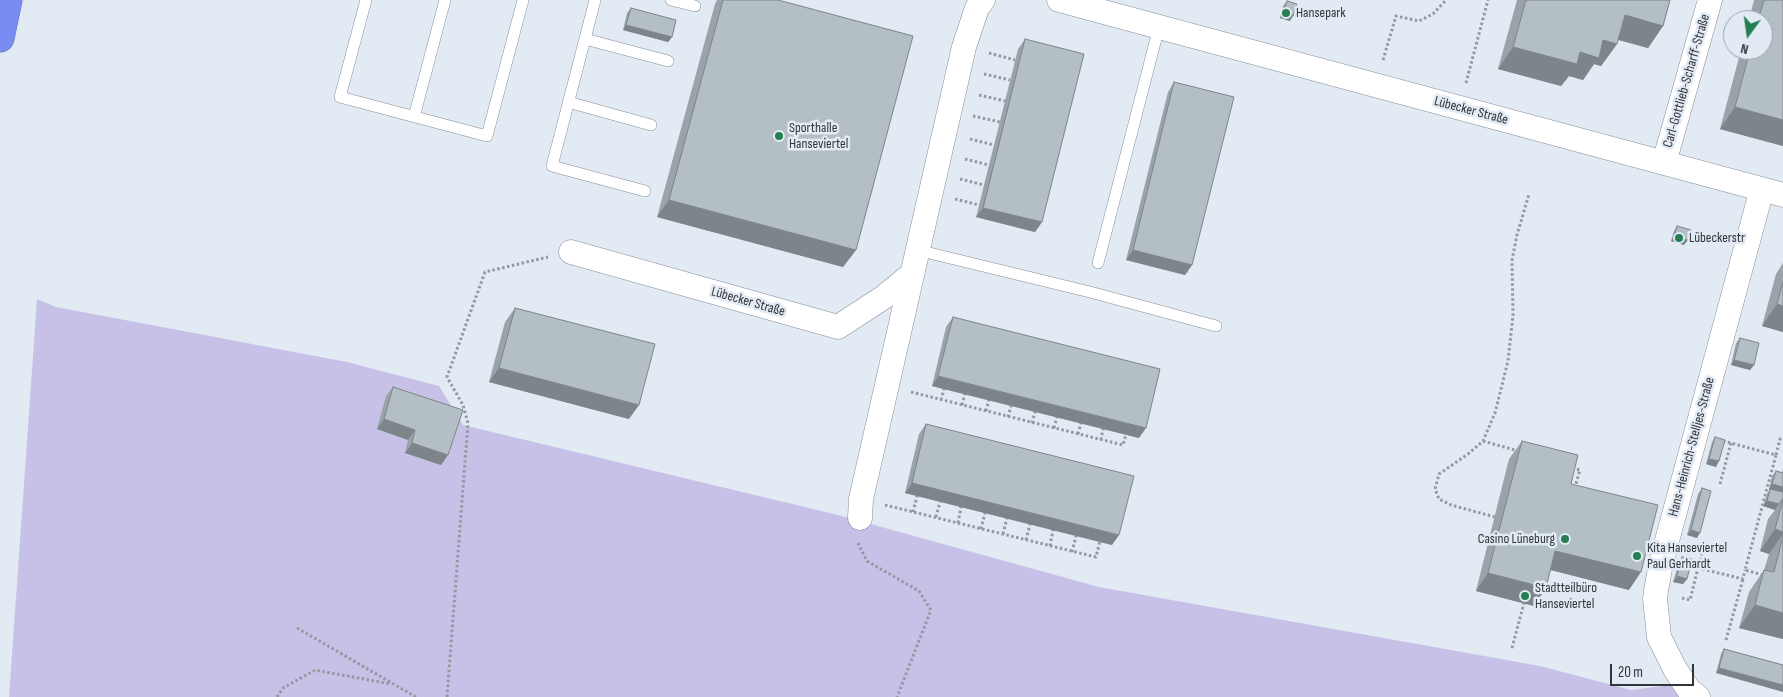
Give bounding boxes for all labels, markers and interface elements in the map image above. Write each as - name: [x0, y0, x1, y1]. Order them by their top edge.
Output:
- place label: Hansepark: [1296, 5, 1346, 21]
- marker: Hansepark: [1280, 7, 1292, 19]
- north arrow: [1723, 10, 1773, 60]
- street label: Carl-Gottlieb-Scharff-Straße: [1660, 12, 1714, 150]
- text: N: [1739, 40, 1750, 58]
- street label: Lübecker Straße: [1432, 93, 1510, 129]
- place label: Sporthalle Hanseviertel: [789, 120, 848, 152]
- marker: Sporthalle Hanseviertel: [773, 130, 785, 142]
- place label: Lübeckerstr: [1689, 230, 1745, 246]
- marker: Lübeckerstr: [1673, 232, 1685, 244]
- street label: Lübecker Straße: [709, 283, 787, 321]
- street label: Hans-Heinrich-Stelljes-Straße: [1665, 375, 1719, 519]
- place label: Casino Lüneburg: [1478, 531, 1555, 547]
- marker: Casino Lüneburg: [1559, 533, 1571, 545]
- place label: Kita Hanseviertel Paul Gerhardt: [1647, 540, 1727, 572]
- marker: Kita Hanseviertel Paul Gerhardt: [1631, 550, 1643, 562]
- place label: Stadtteilbüro Hanseviertel: [1535, 580, 1597, 612]
- marker: Stadtteilbüro Hanseviertel: [1519, 590, 1531, 602]
- scale bar: [1613, 654, 1697, 686]
- text: 20 m: [1618, 663, 1643, 682]

